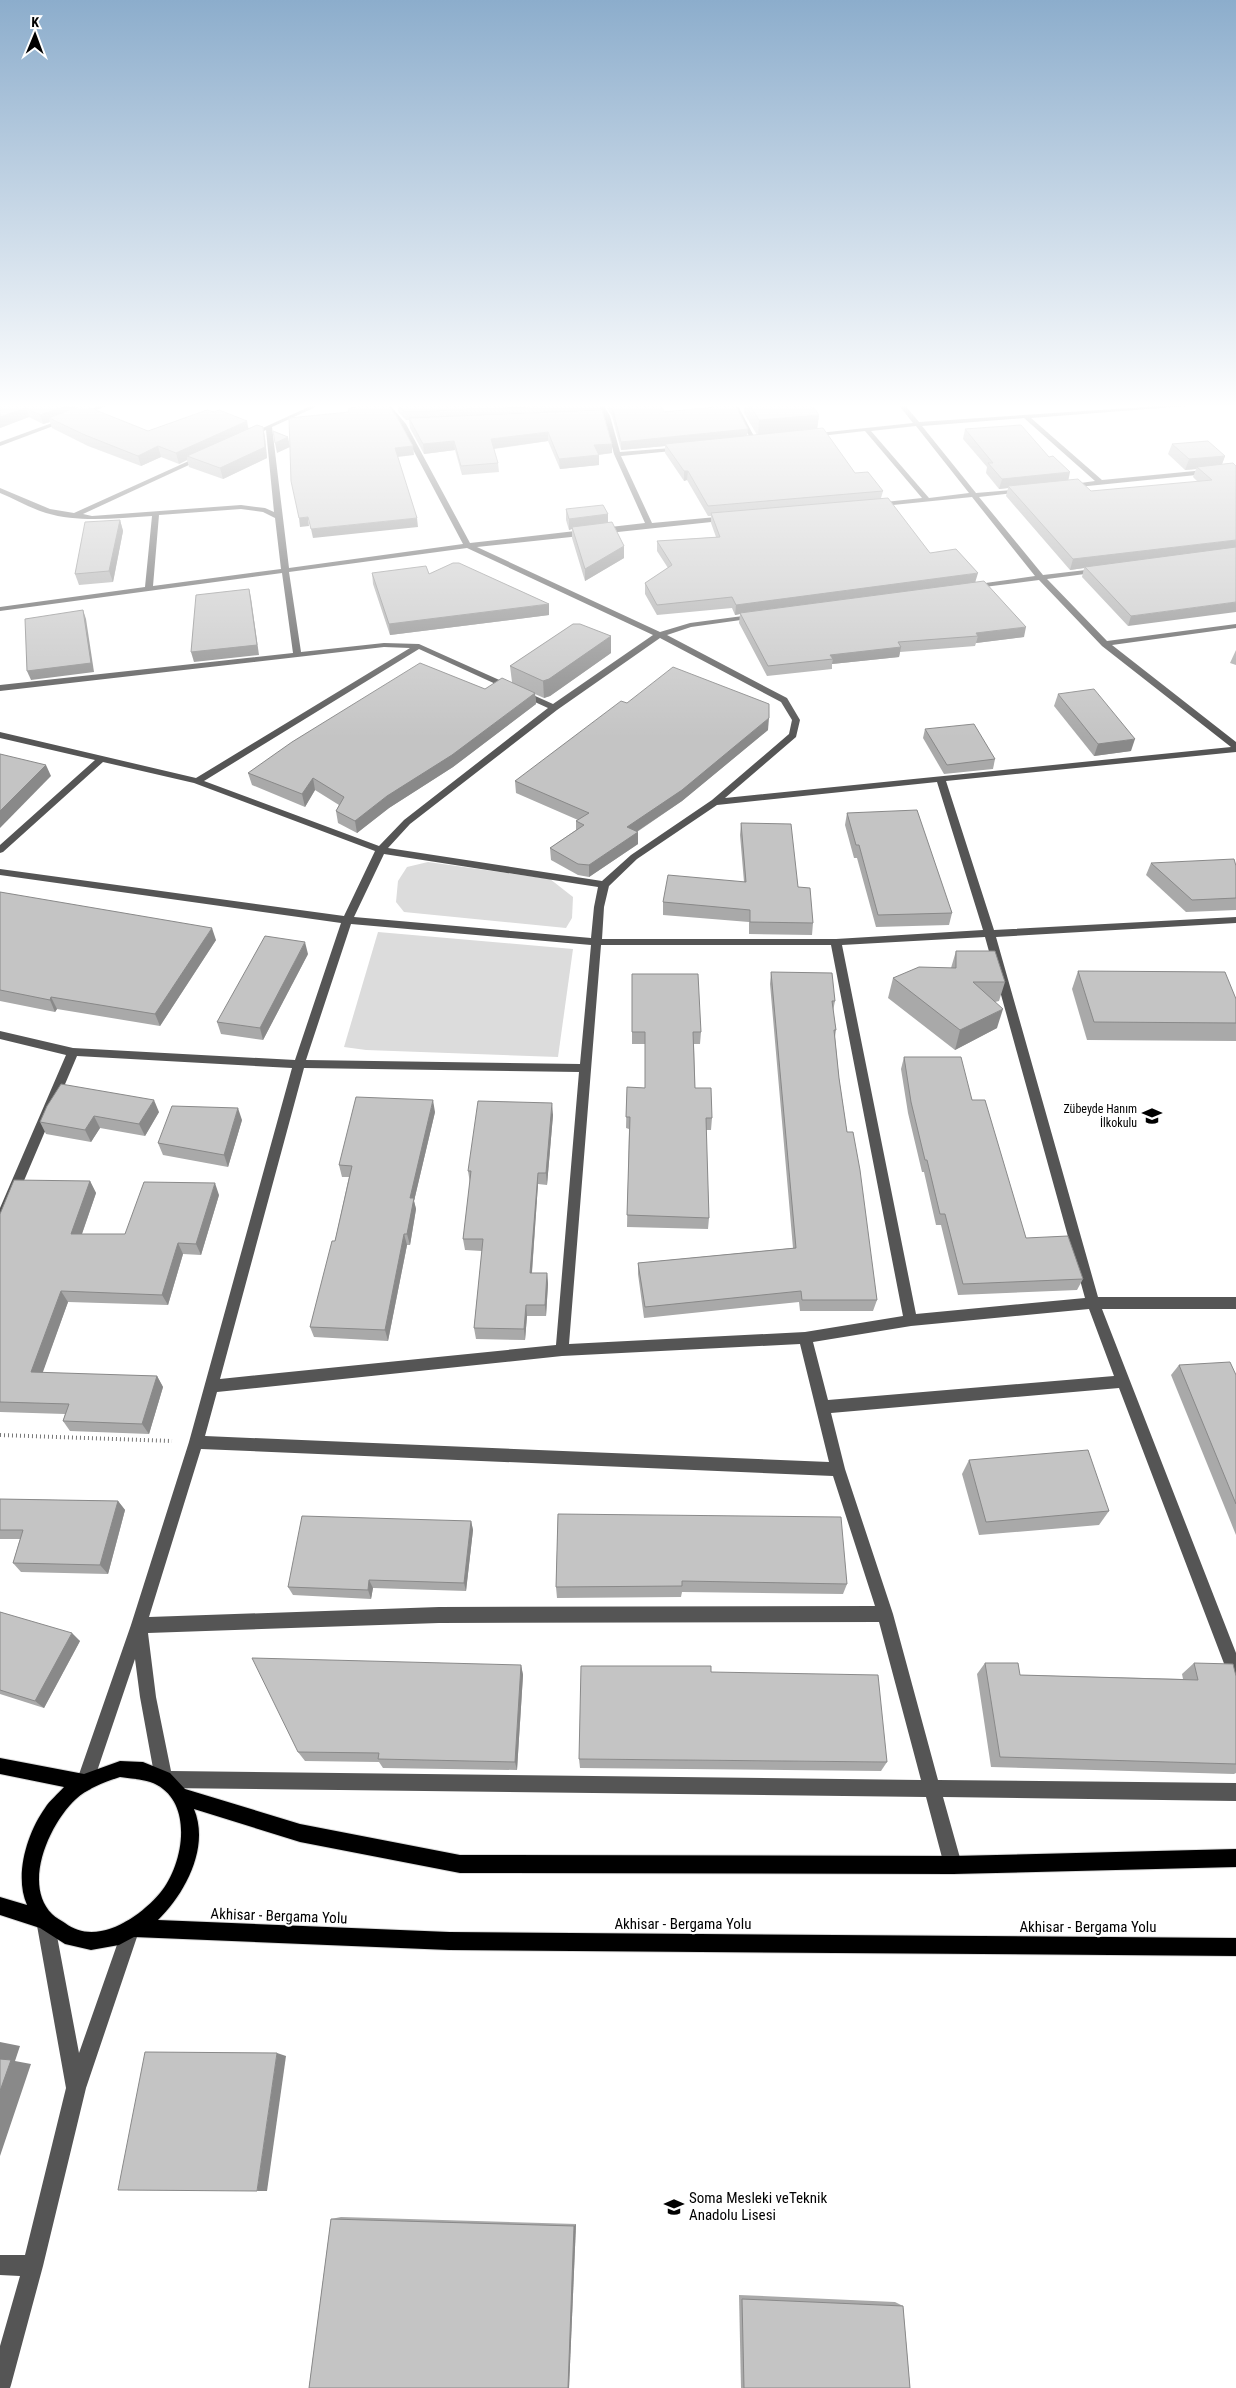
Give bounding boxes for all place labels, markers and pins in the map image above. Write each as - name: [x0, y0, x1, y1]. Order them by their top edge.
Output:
- place label: Zübeyde Hanım İlkokulu: [1063, 1102, 1137, 1130]
- school or university icon: Zübeyde Hanım İlkokulu: [1141, 1105, 1163, 1127]
- place label: Soma Mesleki veTeknik Anadolu Lisesi: [689, 2189, 827, 2224]
- school or university icon: Soma Mesleki veTeknik Anadolu Lisesi: [663, 2196, 685, 2218]

